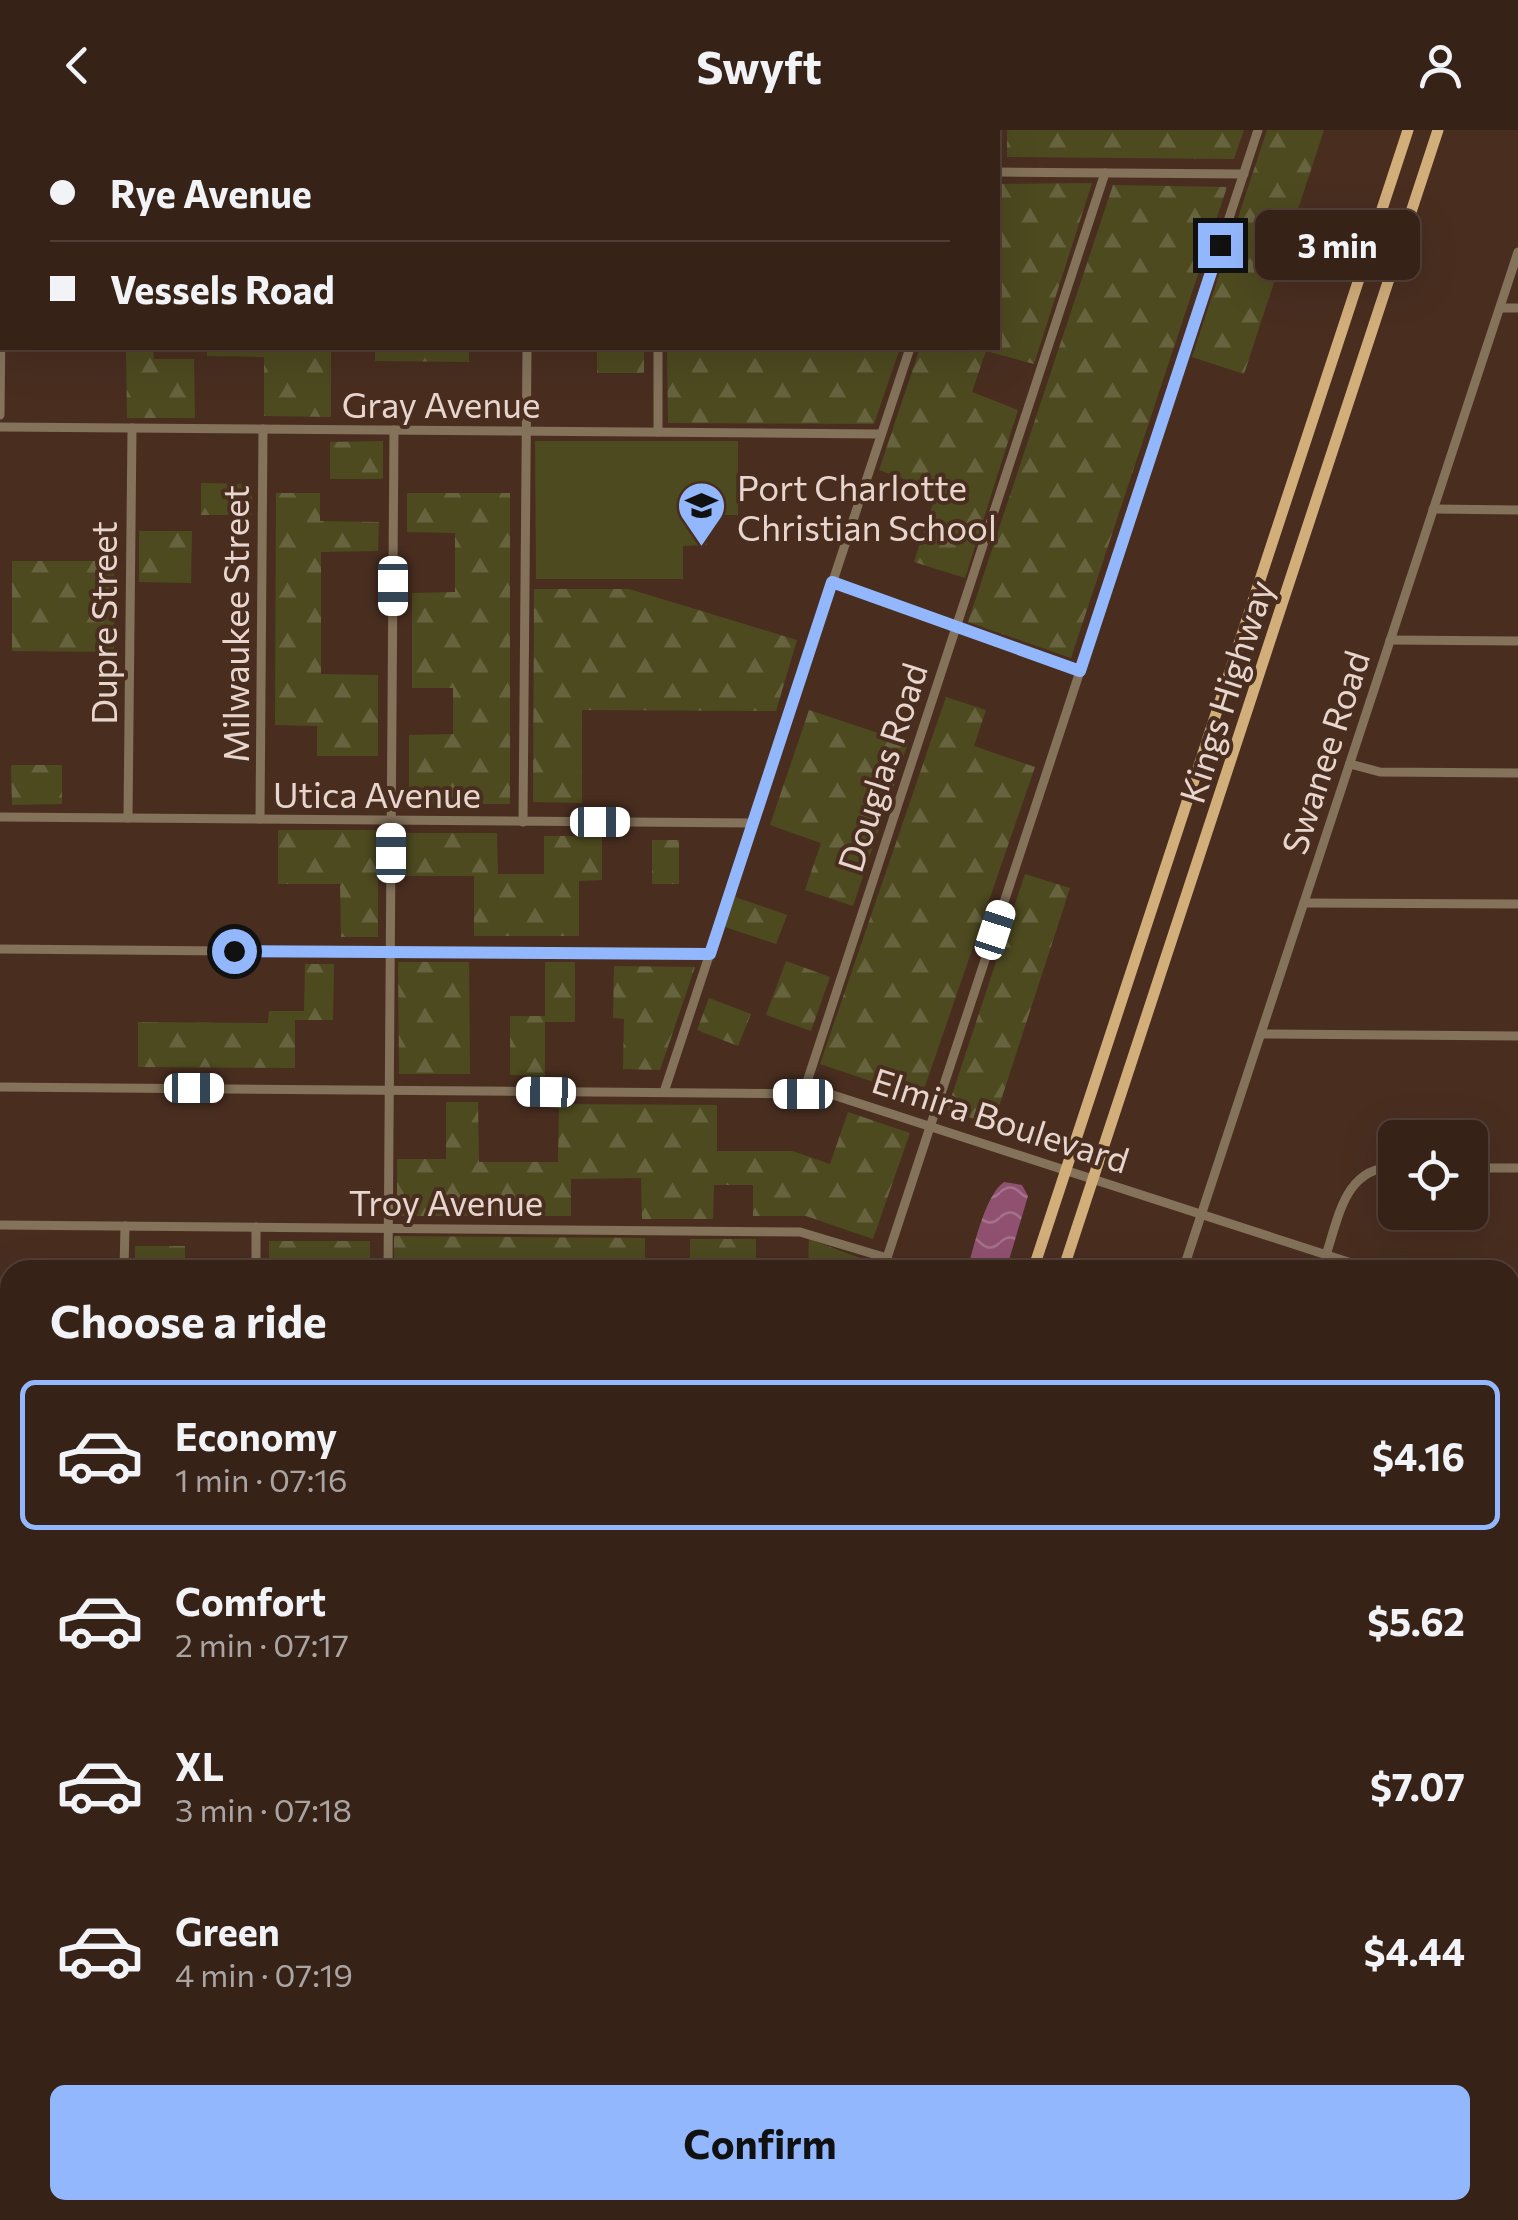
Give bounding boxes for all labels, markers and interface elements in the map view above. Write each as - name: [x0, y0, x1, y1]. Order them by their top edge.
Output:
- icon: back: [50, 38, 105, 93]
- text: Swyft: [696, 38, 822, 93]
- icon: person: [1413, 38, 1468, 93]
- text: Rye Avenue: [110, 169, 312, 216]
- callout: 3 min: [1255, 210, 1420, 280]
- route end: [1198, 223, 1243, 268]
- text: 3 min: [1297, 225, 1378, 265]
- text: Vessels Road: [110, 265, 335, 312]
- street label: Gray Avenue: [342, 382, 540, 425]
- place label: Port Charlotte Christian School: [737, 465, 997, 548]
- school or university icon: Port Charlotte Christian School: [676, 480, 728, 548]
- street label: Milwaukee Street: [213, 485, 256, 763]
- street label: Dupre Street: [81, 521, 124, 725]
- car: [378, 556, 408, 616]
- street label: Kings Highway: [1169, 574, 1281, 808]
- street label: Swanee Road: [1271, 645, 1377, 859]
- street label: Douglas Road: [827, 657, 935, 877]
- street label: Utica Avenue: [273, 772, 481, 815]
- car: [570, 807, 630, 837]
- car: [376, 823, 406, 883]
- car: [971, 897, 1019, 963]
- route start: [212, 929, 257, 974]
- street label: Elmira Boulevard: [867, 1057, 1135, 1181]
- car: [164, 1073, 224, 1103]
- car: [516, 1076, 576, 1108]
- car: [773, 1079, 833, 1109]
- map controls: [1378, 1120, 1488, 1230]
- button: locate: [1378, 1120, 1488, 1230]
- street label: Troy Avenue: [349, 1180, 543, 1223]
- text: Choose a ride: [50, 1292, 327, 1347]
- icon: car: [55, 1410, 145, 1500]
- text: Economy: [175, 1412, 337, 1459]
- text: $4.16: [1372, 1432, 1465, 1479]
- text: 1 min · 07:16: [175, 1459, 347, 1499]
- icon: car: [55, 1575, 145, 1665]
- text: Comfort: [175, 1577, 326, 1624]
- text: $5.62: [1367, 1597, 1465, 1644]
- text: 2 min · 07:17: [175, 1624, 349, 1664]
- icon: car: [55, 1740, 145, 1830]
- text: XL: [175, 1742, 224, 1789]
- text: $7.07: [1370, 1762, 1465, 1809]
- text: 3 min · 07:18: [175, 1789, 352, 1829]
- icon: car: [55, 1905, 145, 1995]
- text: Green: [175, 1907, 280, 1954]
- text: $4.44: [1364, 1927, 1465, 1974]
- text: 4 min · 07:19: [175, 1954, 353, 1994]
- button: Confirm: [50, 2085, 1470, 2200]

